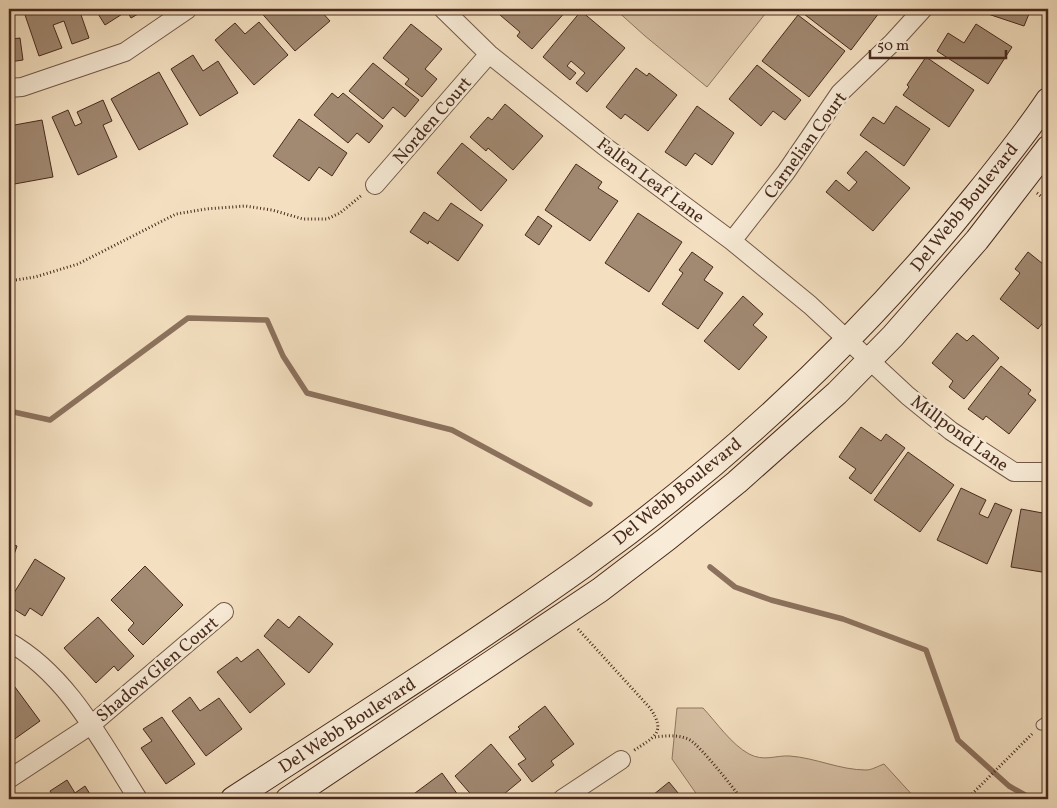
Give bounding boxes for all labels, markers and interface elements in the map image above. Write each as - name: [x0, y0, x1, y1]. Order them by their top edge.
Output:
- scale bar: [870, 28, 1006, 60]
- text: 50 m: [877, 36, 909, 57]
- street label: Norden Court: [388, 72, 478, 170]
- street label: Carnelian Court: [759, 87, 854, 205]
- street label: Fallen Leaf Lane: [591, 132, 709, 230]
- street label: Del Webb Boulevard: [905, 138, 1025, 278]
- street label: Millpond Lane: [905, 390, 1013, 478]
- street label: Del Webb Boulevard: [608, 432, 748, 552]
- street label: Shadow Glen Court: [91, 611, 225, 729]
- street label: Del Webb Boulevard: [274, 672, 421, 780]

